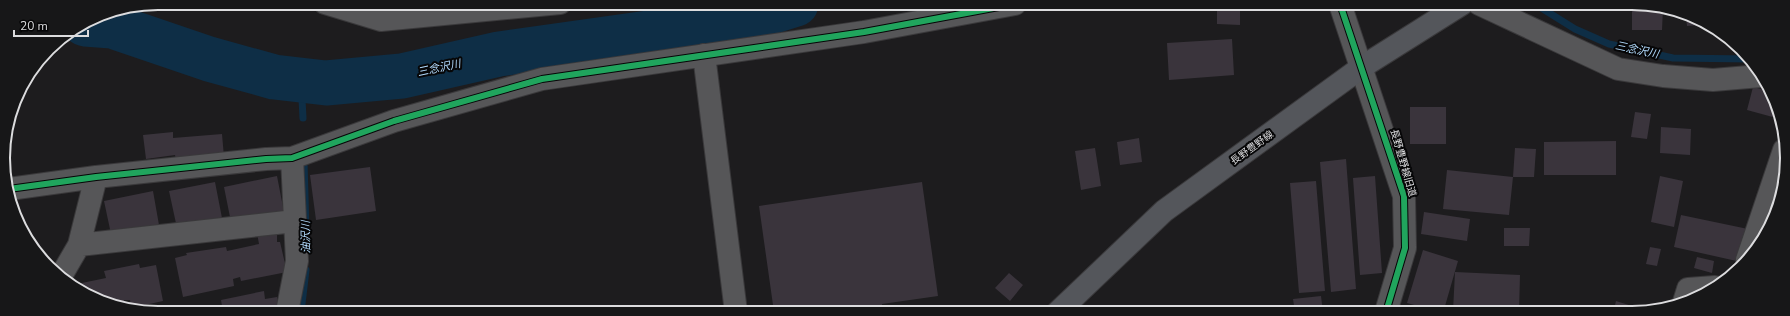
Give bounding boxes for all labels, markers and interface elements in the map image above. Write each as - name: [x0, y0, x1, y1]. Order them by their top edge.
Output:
- scale bar: [14, 12, 88, 38]
- text: 20 m: [20, 18, 48, 34]
- water label: 三念沢川: [1614, 38, 1661, 62]
- water label: 三念沢川: [416, 56, 463, 80]
- street label: 長野豊野線旧道: [1387, 127, 1419, 199]
- street label: 長野豊野線: [1228, 128, 1276, 168]
- water label: 油沢川: [298, 219, 314, 254]

